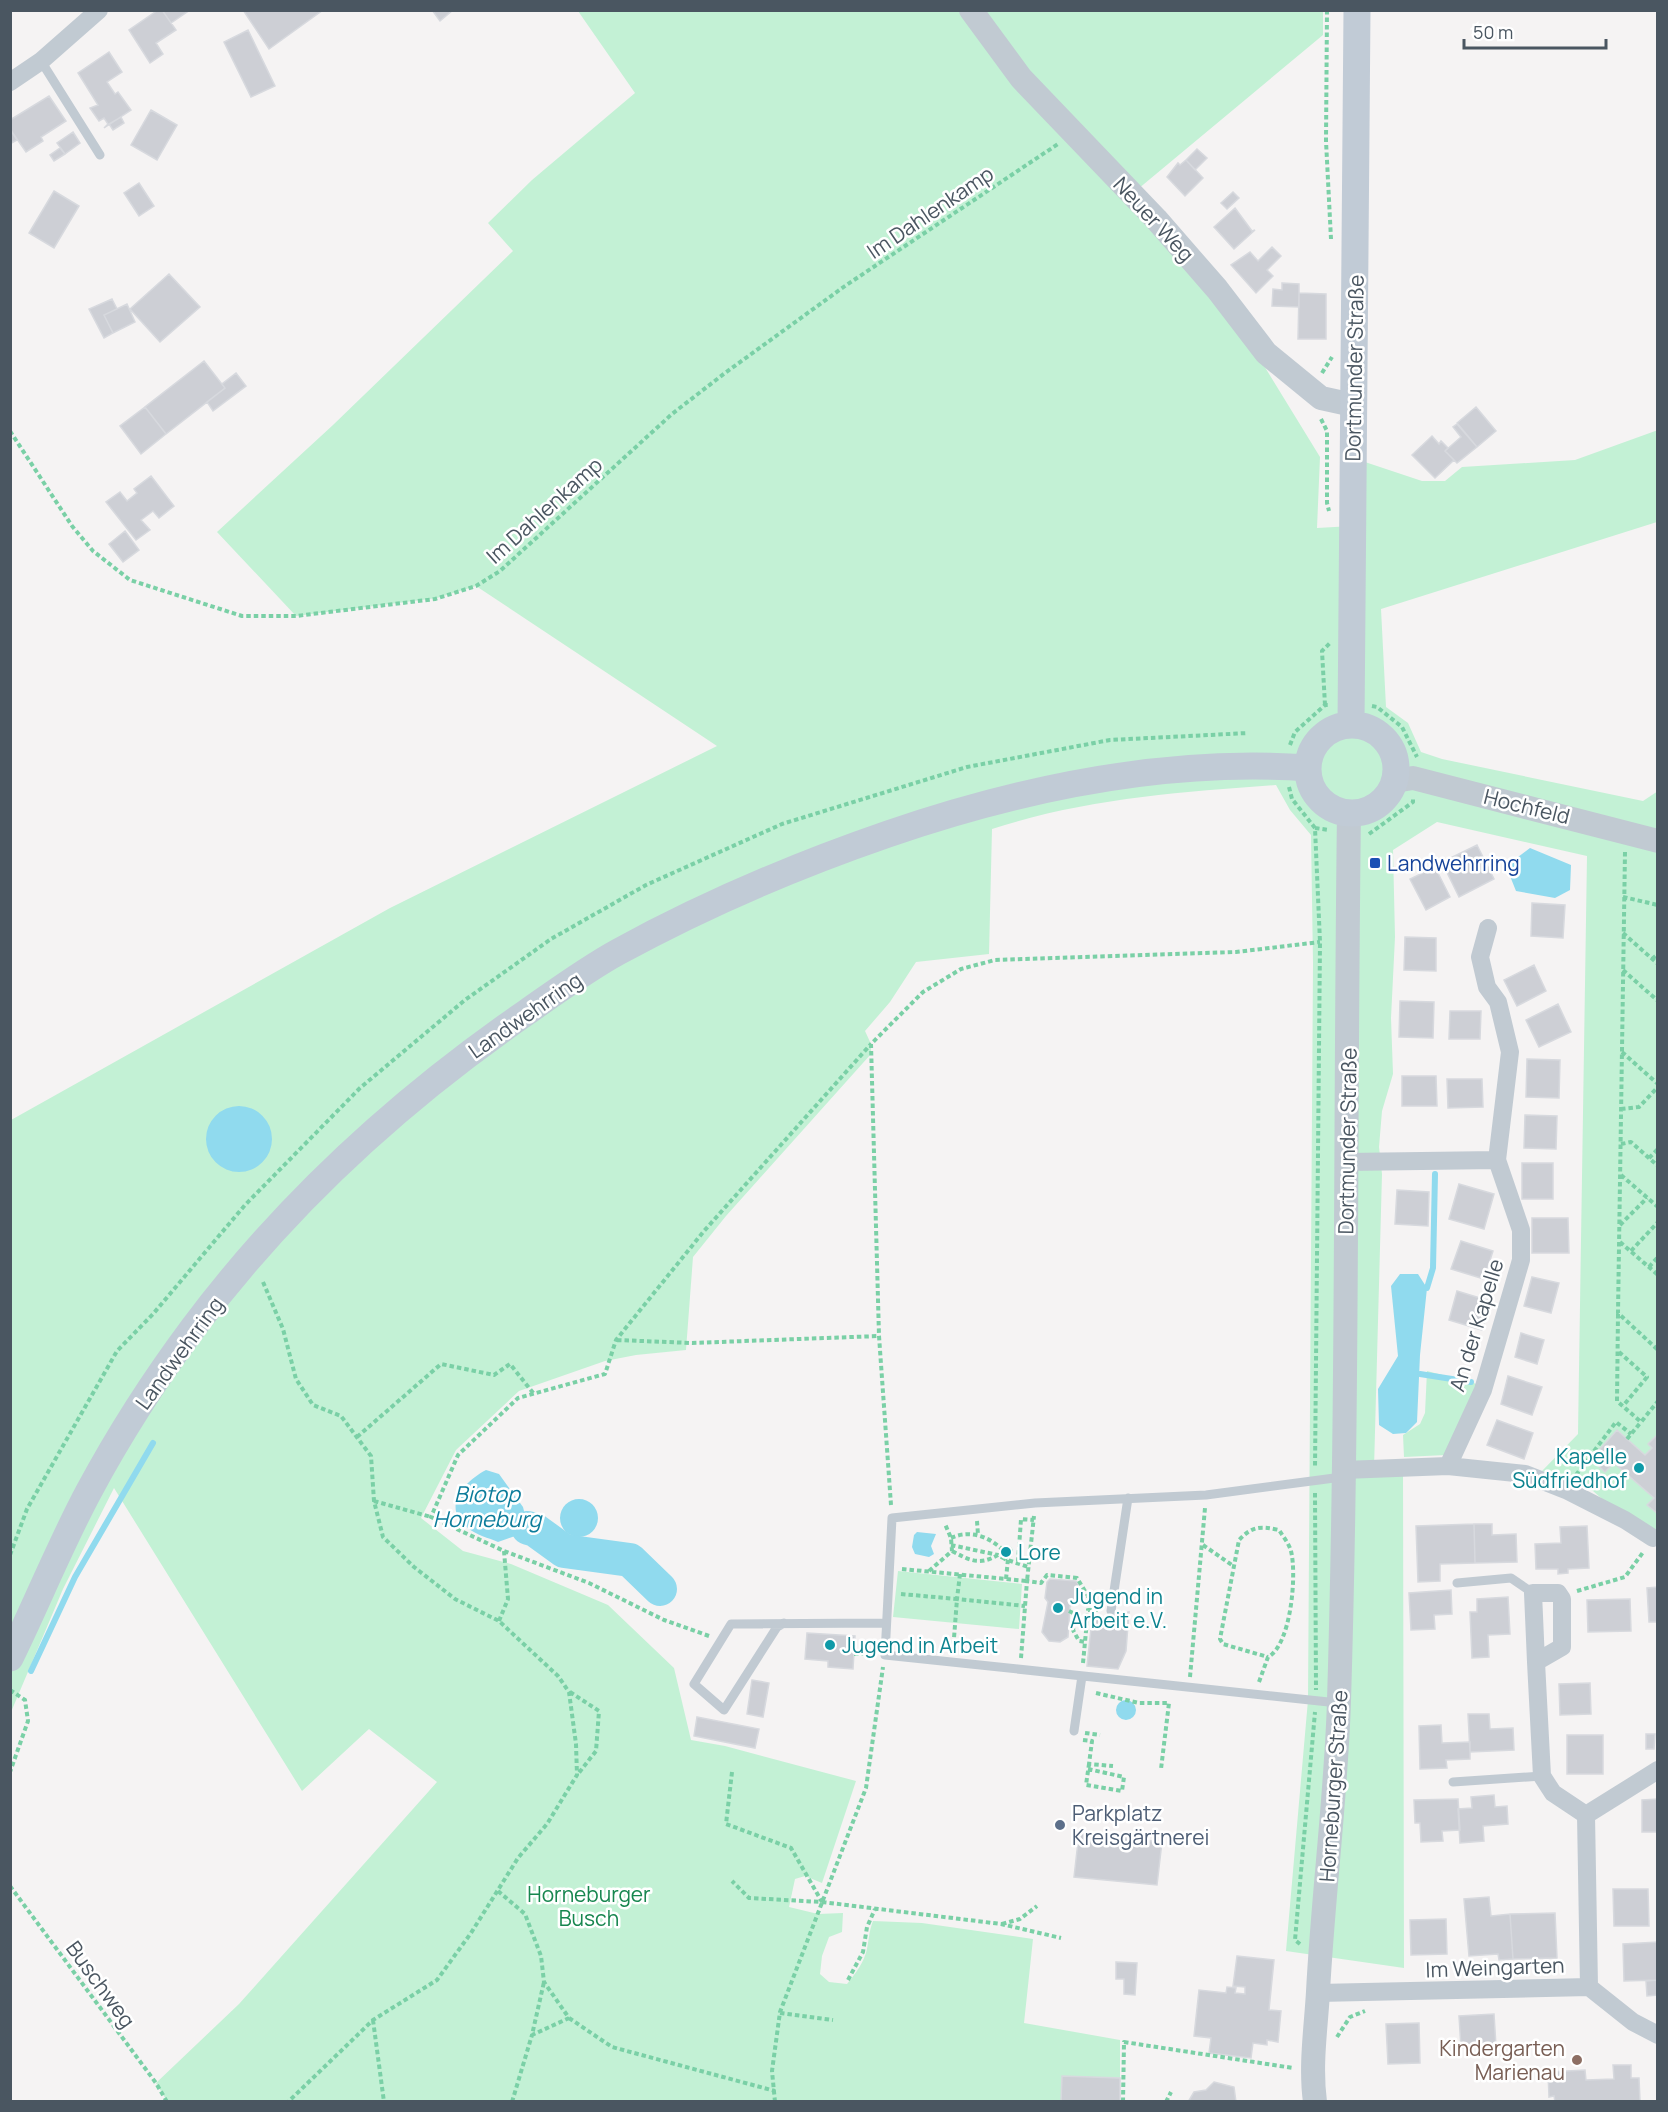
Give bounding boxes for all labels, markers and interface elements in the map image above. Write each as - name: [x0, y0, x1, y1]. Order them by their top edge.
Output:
- scale bar: [1464, 12, 1606, 50]
- text: 50 m: [1473, 20, 1513, 44]
- street label: Im Dahlenkamp: [861, 159, 999, 265]
- street label: Neuer Weg: [1108, 171, 1200, 267]
- street label: Dortmunder Straße: [1338, 274, 1370, 462]
- street label: Im Dahlenkamp: [480, 450, 608, 570]
- street label: Hochfeld: [1481, 782, 1573, 830]
- place label: Landwehrring: [1387, 849, 1520, 877]
- marker: Landwehrring: [1368, 856, 1382, 870]
- street label: Landwehrring: [463, 965, 587, 1065]
- street label: Dortmunder Straße: [1331, 1047, 1363, 1235]
- street label: An der Kapelle: [1443, 1255, 1509, 1395]
- street label: Landwehrring: [129, 1291, 229, 1415]
- place label: Kapelle Südfriedhof: [1512, 1442, 1628, 1494]
- marker: Kapelle Südfriedhof: [1632, 1461, 1646, 1475]
- water label: Biotop Horneburg: [433, 1479, 543, 1534]
- place label: Lore: [1018, 1538, 1061, 1566]
- marker: Lore: [999, 1545, 1013, 1559]
- place label: Jugend in Arbeit e.V.: [1070, 1582, 1167, 1634]
- marker: Jugend in Arbeit e.V.: [1051, 1601, 1065, 1615]
- place label: Jugend in Arbeit: [842, 1631, 998, 1659]
- marker: Jugend in Arbeit: [823, 1638, 837, 1652]
- street label: Horneburger Straße: [1312, 1689, 1354, 1883]
- place label: Parkplatz Kreisgärtnerei: [1072, 1799, 1209, 1851]
- marker: Parkplatz Kreisgärtnerei: [1053, 1818, 1067, 1832]
- park label: Horneburger Busch: [527, 1880, 651, 1932]
- street label: Buschweg: [60, 1935, 142, 2033]
- street label: Im Weingarten: [1425, 1951, 1565, 1983]
- place label: Kindergarten Marienau: [1439, 2034, 1565, 2086]
- marker: Kindergarten Marienau: [1570, 2053, 1584, 2067]

